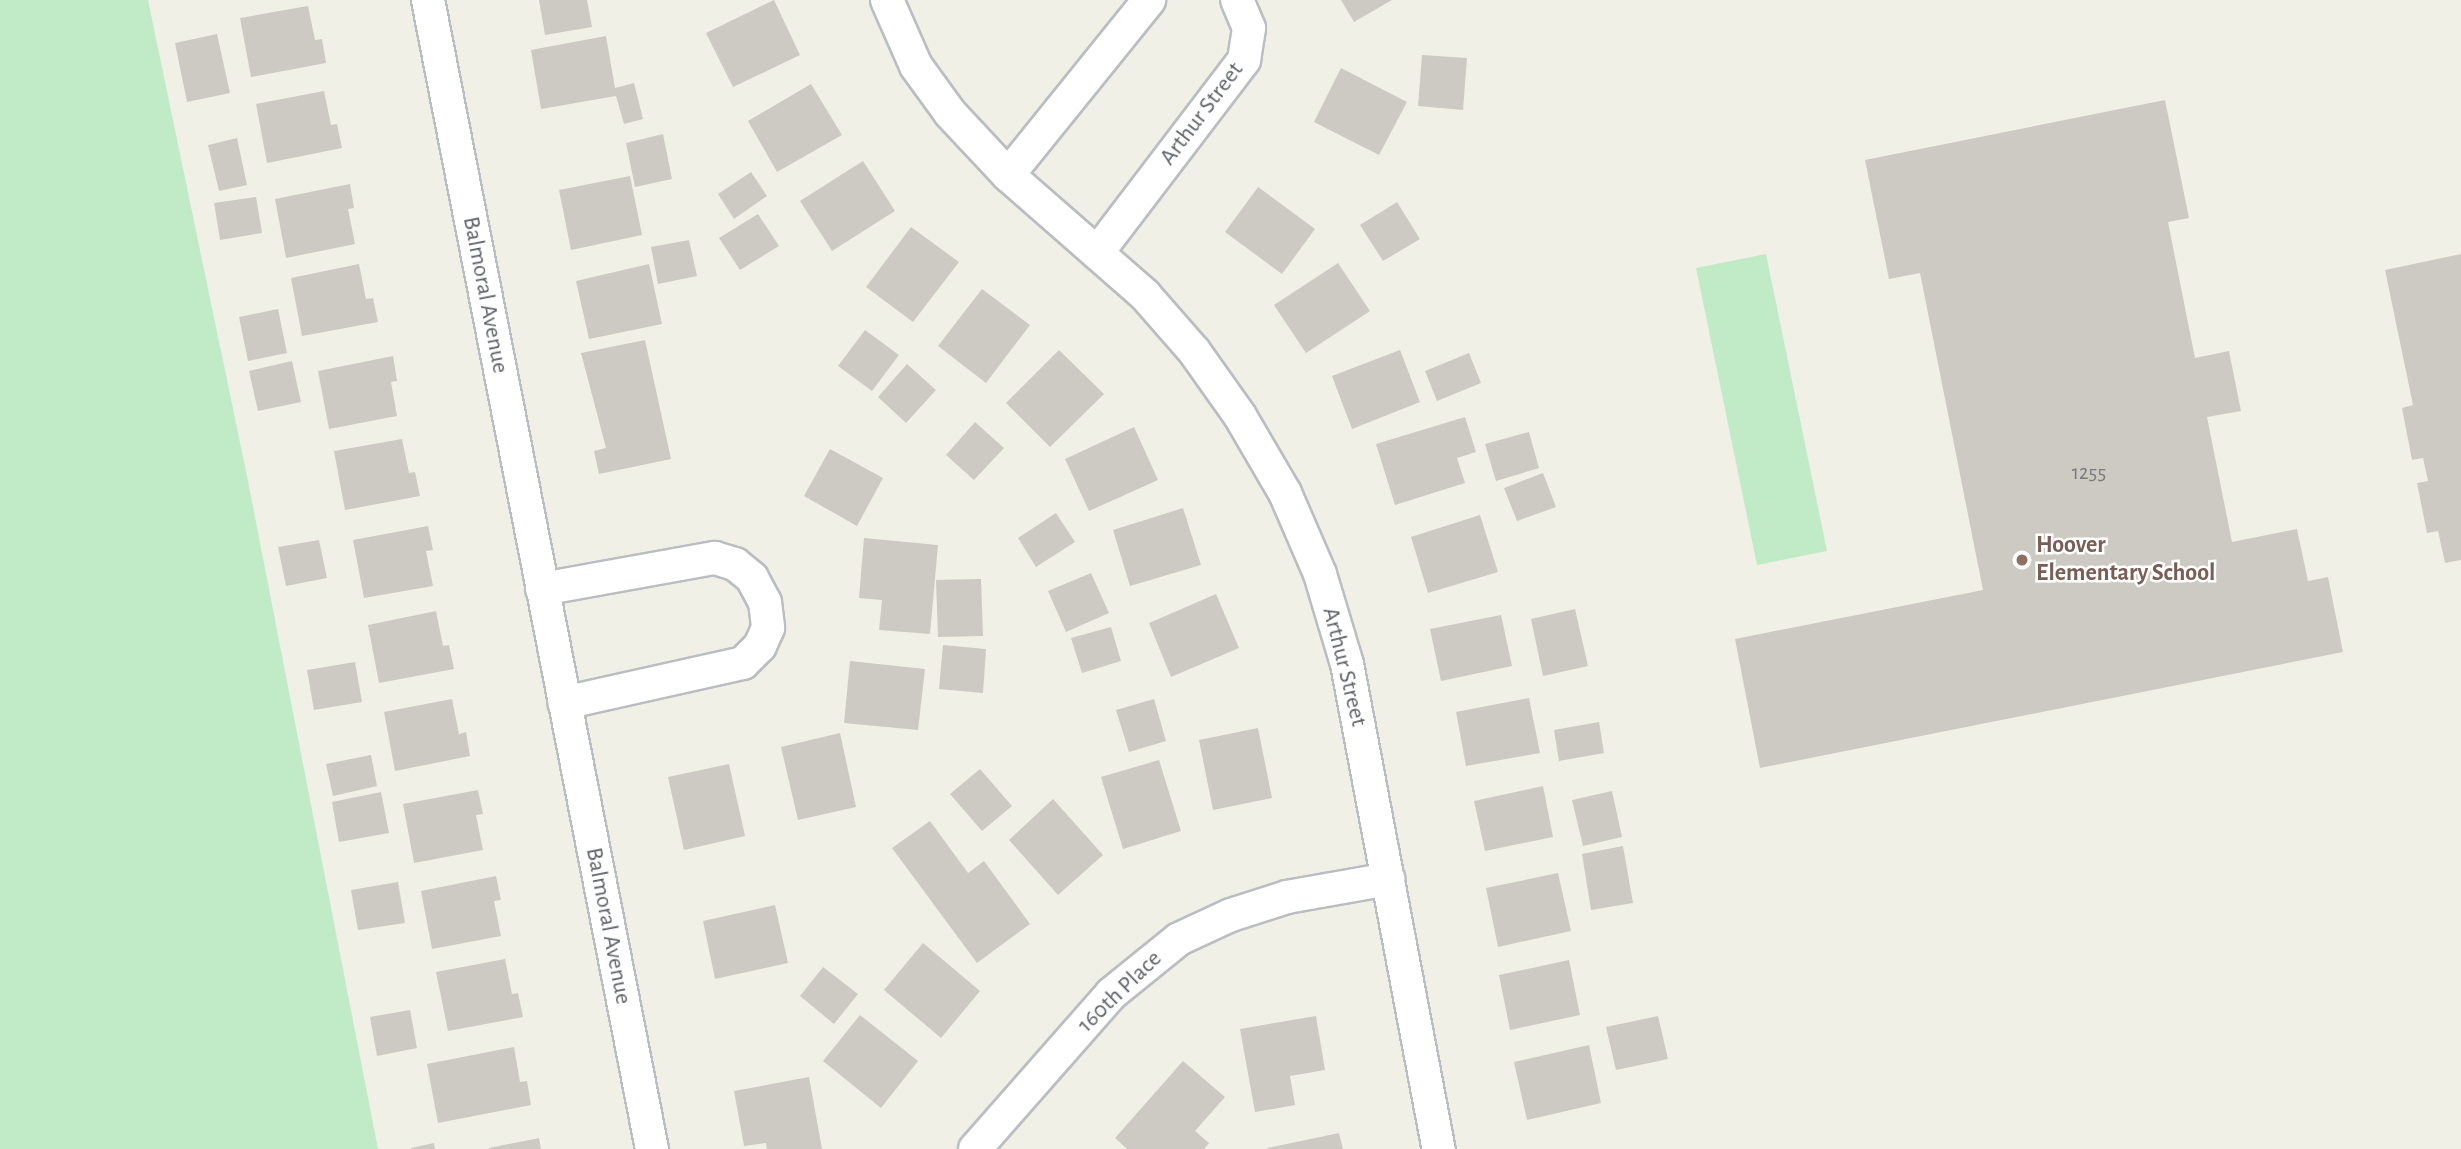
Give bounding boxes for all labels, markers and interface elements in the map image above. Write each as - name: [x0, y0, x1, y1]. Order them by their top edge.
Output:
- street label: Arthur Street: [1154, 57, 1250, 171]
- street label: Balmoral Avenue: [456, 214, 514, 376]
- house number: 1255: [2072, 460, 2106, 486]
- place label: Hoover Elementary School: [2036, 532, 2215, 588]
- marker: Hoover Elementary School: [2014, 552, 2030, 568]
- street label: Arthur Street: [1315, 604, 1373, 730]
- street label: Balmoral Avenue: [579, 845, 637, 1007]
- street label: 160th Place: [1072, 945, 1168, 1039]

